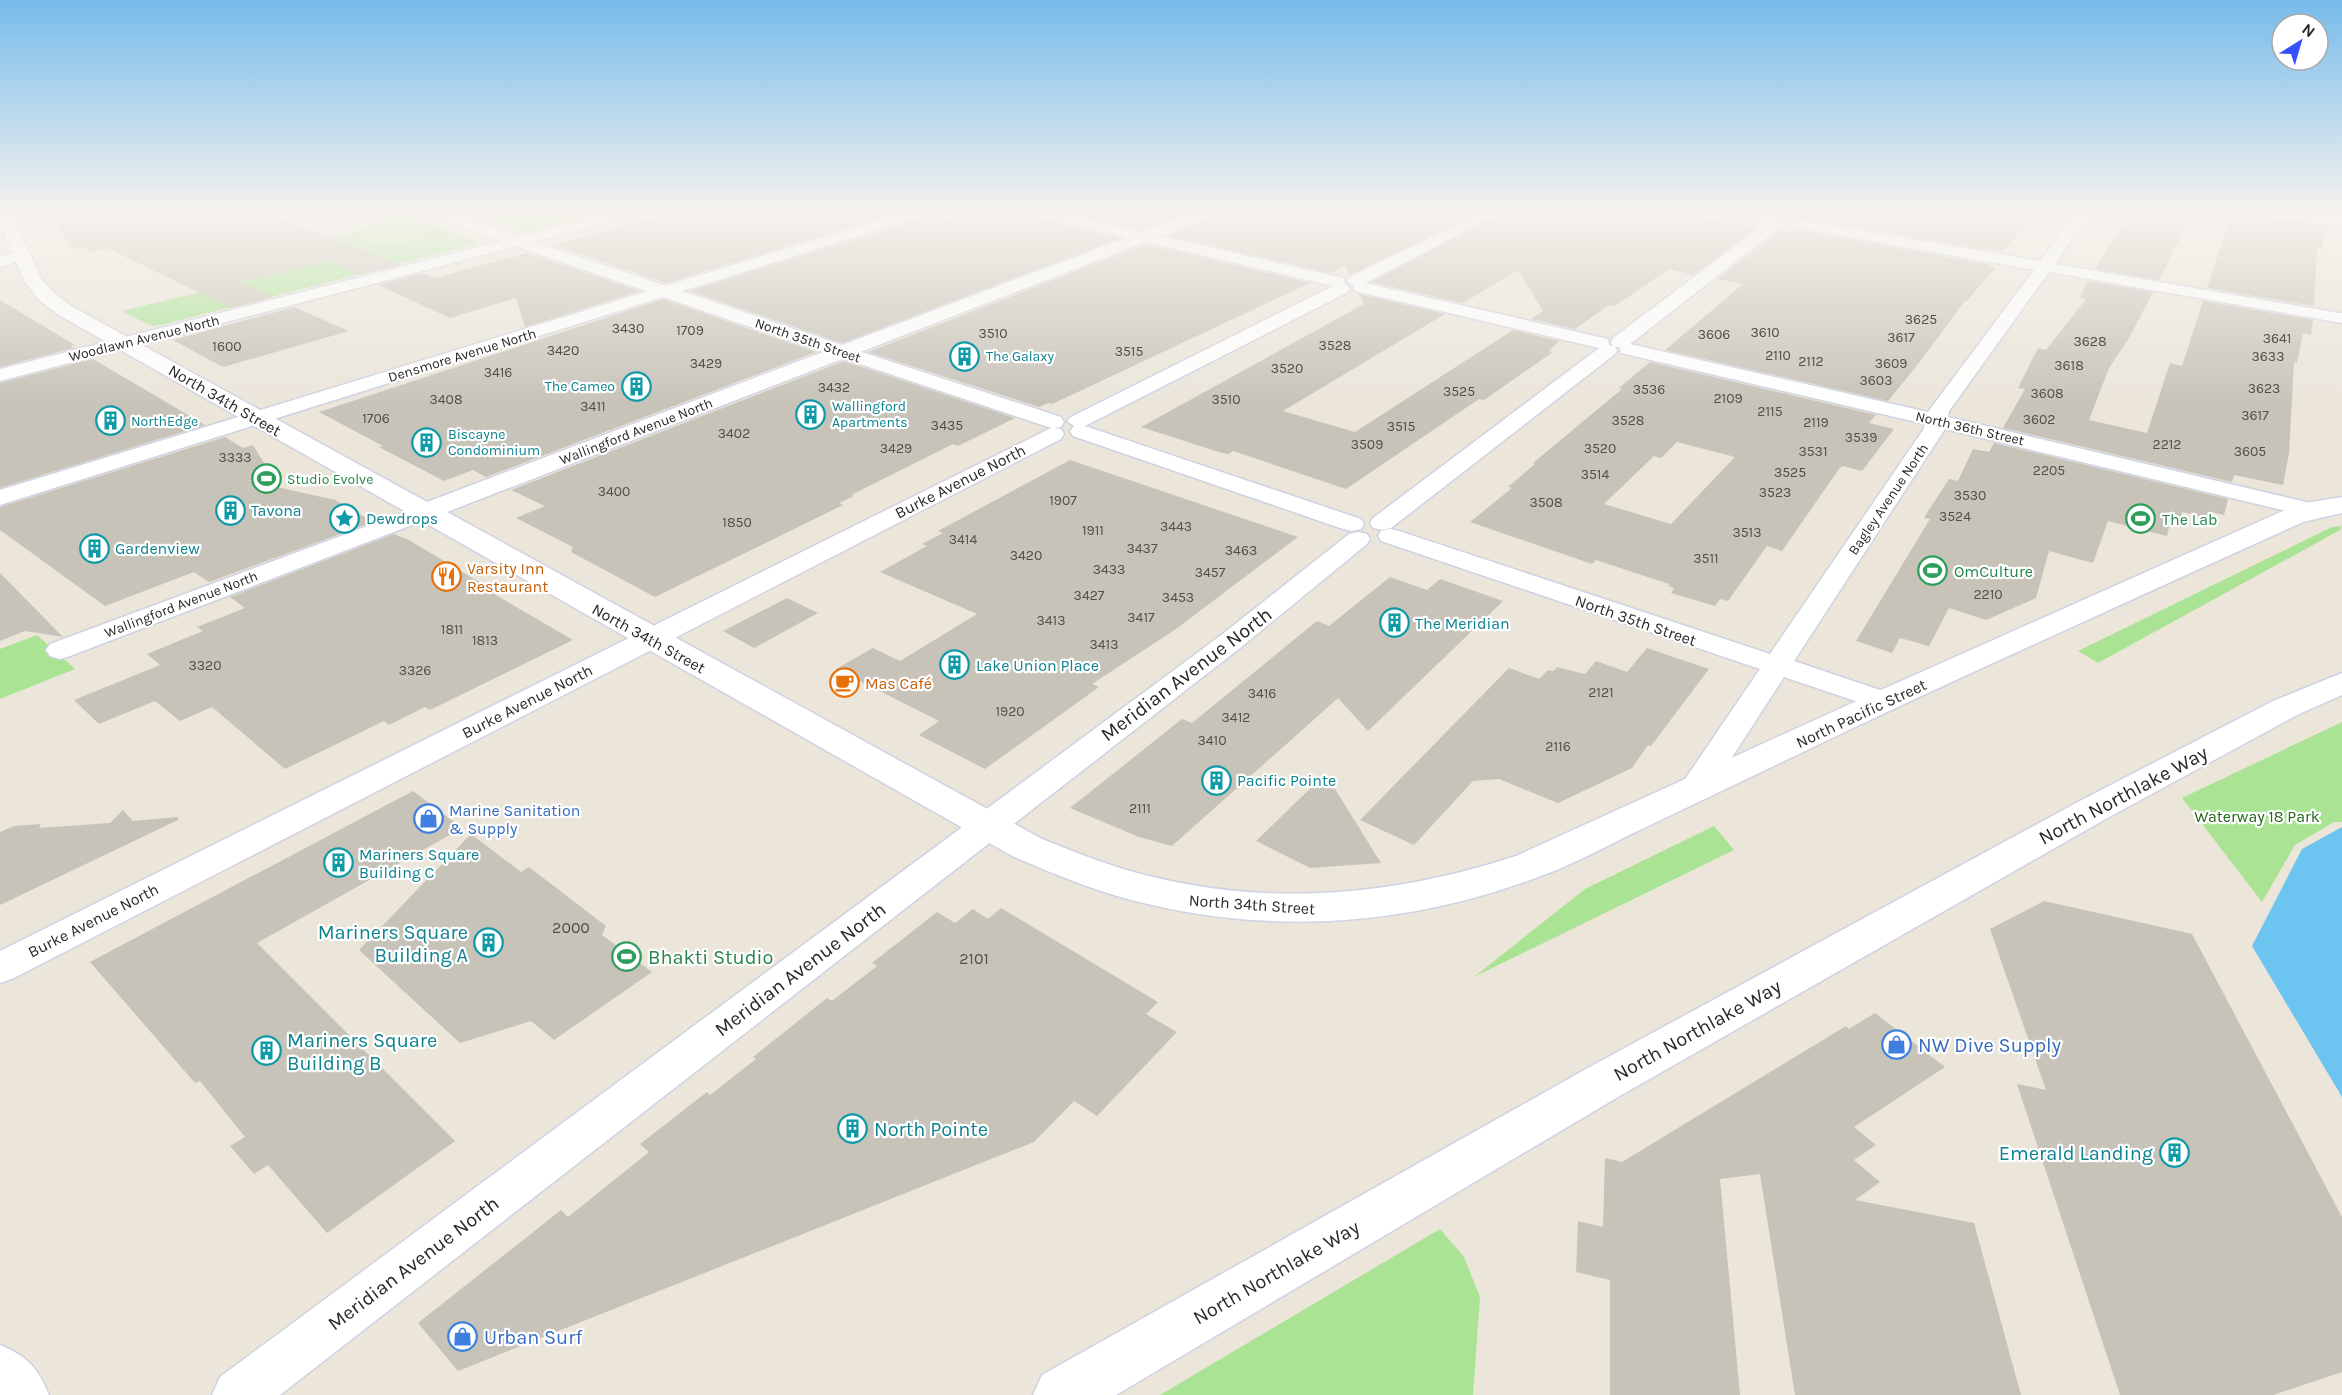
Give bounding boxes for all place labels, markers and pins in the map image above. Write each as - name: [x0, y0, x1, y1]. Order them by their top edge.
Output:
- building icon: The Galaxy: [949, 340, 981, 372]
- place label: The Galaxy: [986, 348, 1054, 365]
- building icon: The Cameo: [620, 370, 652, 402]
- place label: The Cameo: [545, 378, 615, 395]
- building icon: Wallingford Apartments: [795, 398, 827, 430]
- place label: Wallingford Apartments: [832, 398, 908, 431]
- building icon: NorthEdge: [94, 405, 126, 437]
- place label: NorthEdge: [131, 413, 198, 430]
- building icon: Biscayne Condominium: [411, 426, 443, 458]
- place label: Biscayne Condominium: [448, 426, 540, 459]
- sports icon: Studio Evolve: [250, 463, 282, 495]
- place label: Studio Evolve: [287, 471, 373, 488]
- building icon: Tavona: [214, 494, 246, 526]
- place label: Tavona: [251, 501, 302, 520]
- place icon: Dewdrops: [329, 502, 361, 534]
- sports icon: The Lab: [2125, 503, 2157, 535]
- place label: Dewdrops: [366, 509, 438, 528]
- place label: The Lab: [2162, 510, 2217, 529]
- building icon: Gardenview: [78, 532, 110, 564]
- place label: Gardenview: [115, 539, 200, 558]
- sports icon: OmCulture: [1917, 555, 1949, 587]
- place label: Varsity Inn Restaurant: [467, 559, 548, 596]
- restaurant icon: Varsity Inn Restaurant: [430, 561, 462, 593]
- place label: OmCulture: [1954, 562, 2033, 581]
- building icon: The Meridian: [1378, 607, 1410, 639]
- place label: The Meridian: [1415, 614, 1510, 633]
- building icon: Lake Union Place: [939, 649, 971, 681]
- place label: Lake Union Place: [976, 656, 1099, 675]
- cafe icon: Mas Café: [828, 667, 860, 699]
- place label: Mas Café: [865, 674, 932, 693]
- building icon: Pacific Pointe: [1200, 764, 1232, 796]
- place label: Pacific Pointe: [1237, 771, 1336, 790]
- place label: Marine Sanitation & Supply: [449, 801, 581, 838]
- shop icon: Marine Sanitation & Supply: [412, 803, 444, 835]
- place label: Mariners Square Building C: [359, 845, 479, 882]
- building icon: Mariners Square Building C: [322, 847, 354, 879]
- place label: Mariners Square Building A: [318, 921, 468, 967]
- building icon: Mariners Square Building A: [473, 927, 505, 959]
- sports icon: Bhakti Studio: [611, 941, 643, 973]
- place label: Bhakti Studio: [648, 946, 773, 969]
- place label: Mariners Square Building B: [287, 1029, 437, 1075]
- shop icon: NW Dive Supply: [1881, 1029, 1913, 1061]
- place label: NW Dive Supply: [1918, 1034, 2061, 1057]
- building icon: Mariners Square Building B: [250, 1035, 282, 1067]
- building icon: North Pointe: [837, 1113, 869, 1145]
- place label: North Pointe: [874, 1118, 988, 1141]
- building icon: Emerald Landing: [2158, 1137, 2190, 1169]
- place label: Emerald Landing: [1999, 1142, 2153, 1165]
- shop icon: Urban Surf: [447, 1321, 479, 1353]
- place label: Urban Surf: [484, 1326, 582, 1349]

